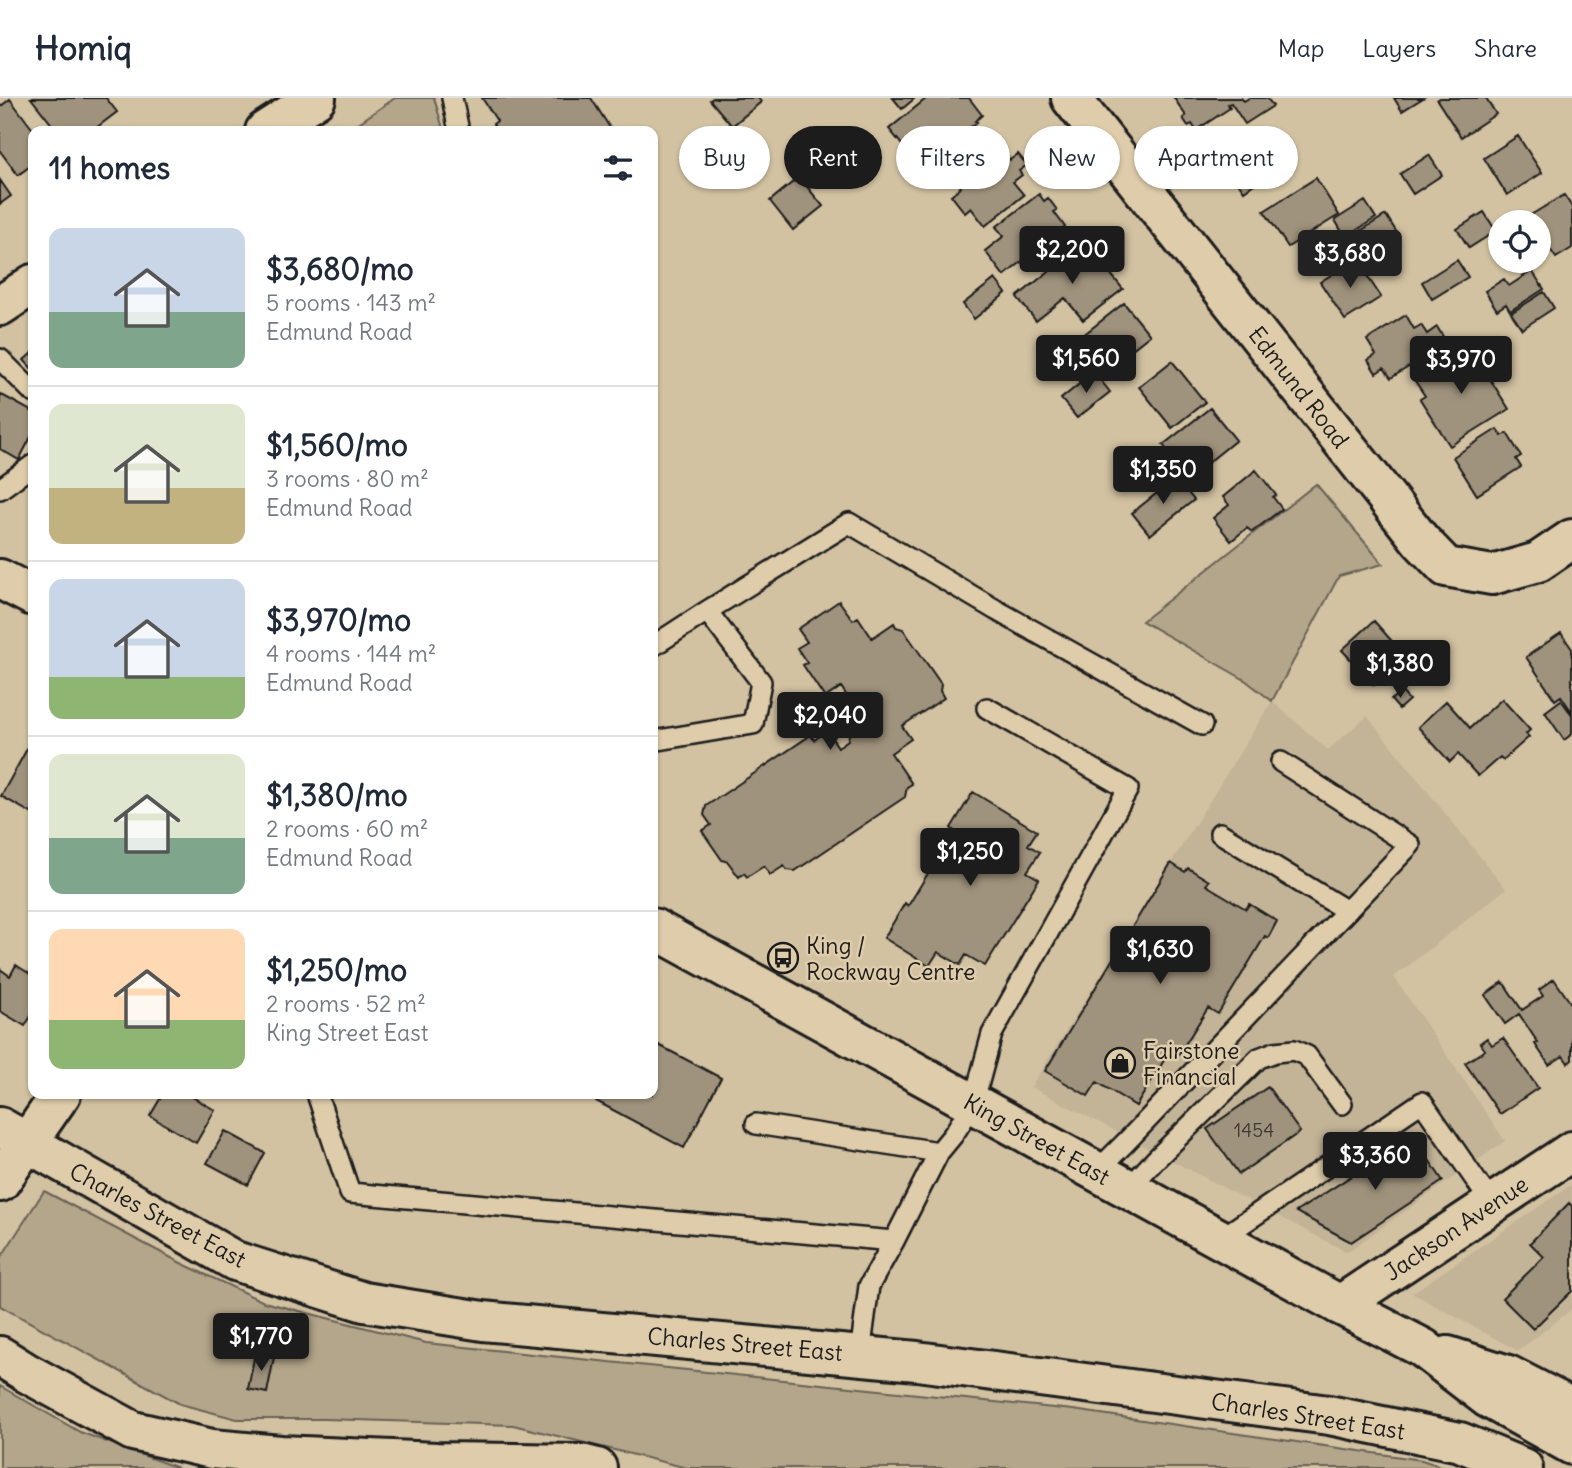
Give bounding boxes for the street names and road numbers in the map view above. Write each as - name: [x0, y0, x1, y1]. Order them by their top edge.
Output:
- street label: Edmund Road: [1242, 320, 1356, 454]
- street label: King Street East: [959, 1087, 1115, 1191]
- street label: Charles Street East: [65, 1156, 251, 1274]
- street label: Jackson Avenue: [1379, 1169, 1533, 1287]
- street label: Charles Street East: [646, 1321, 844, 1367]
- street label: Charles Street East: [1209, 1386, 1407, 1446]

